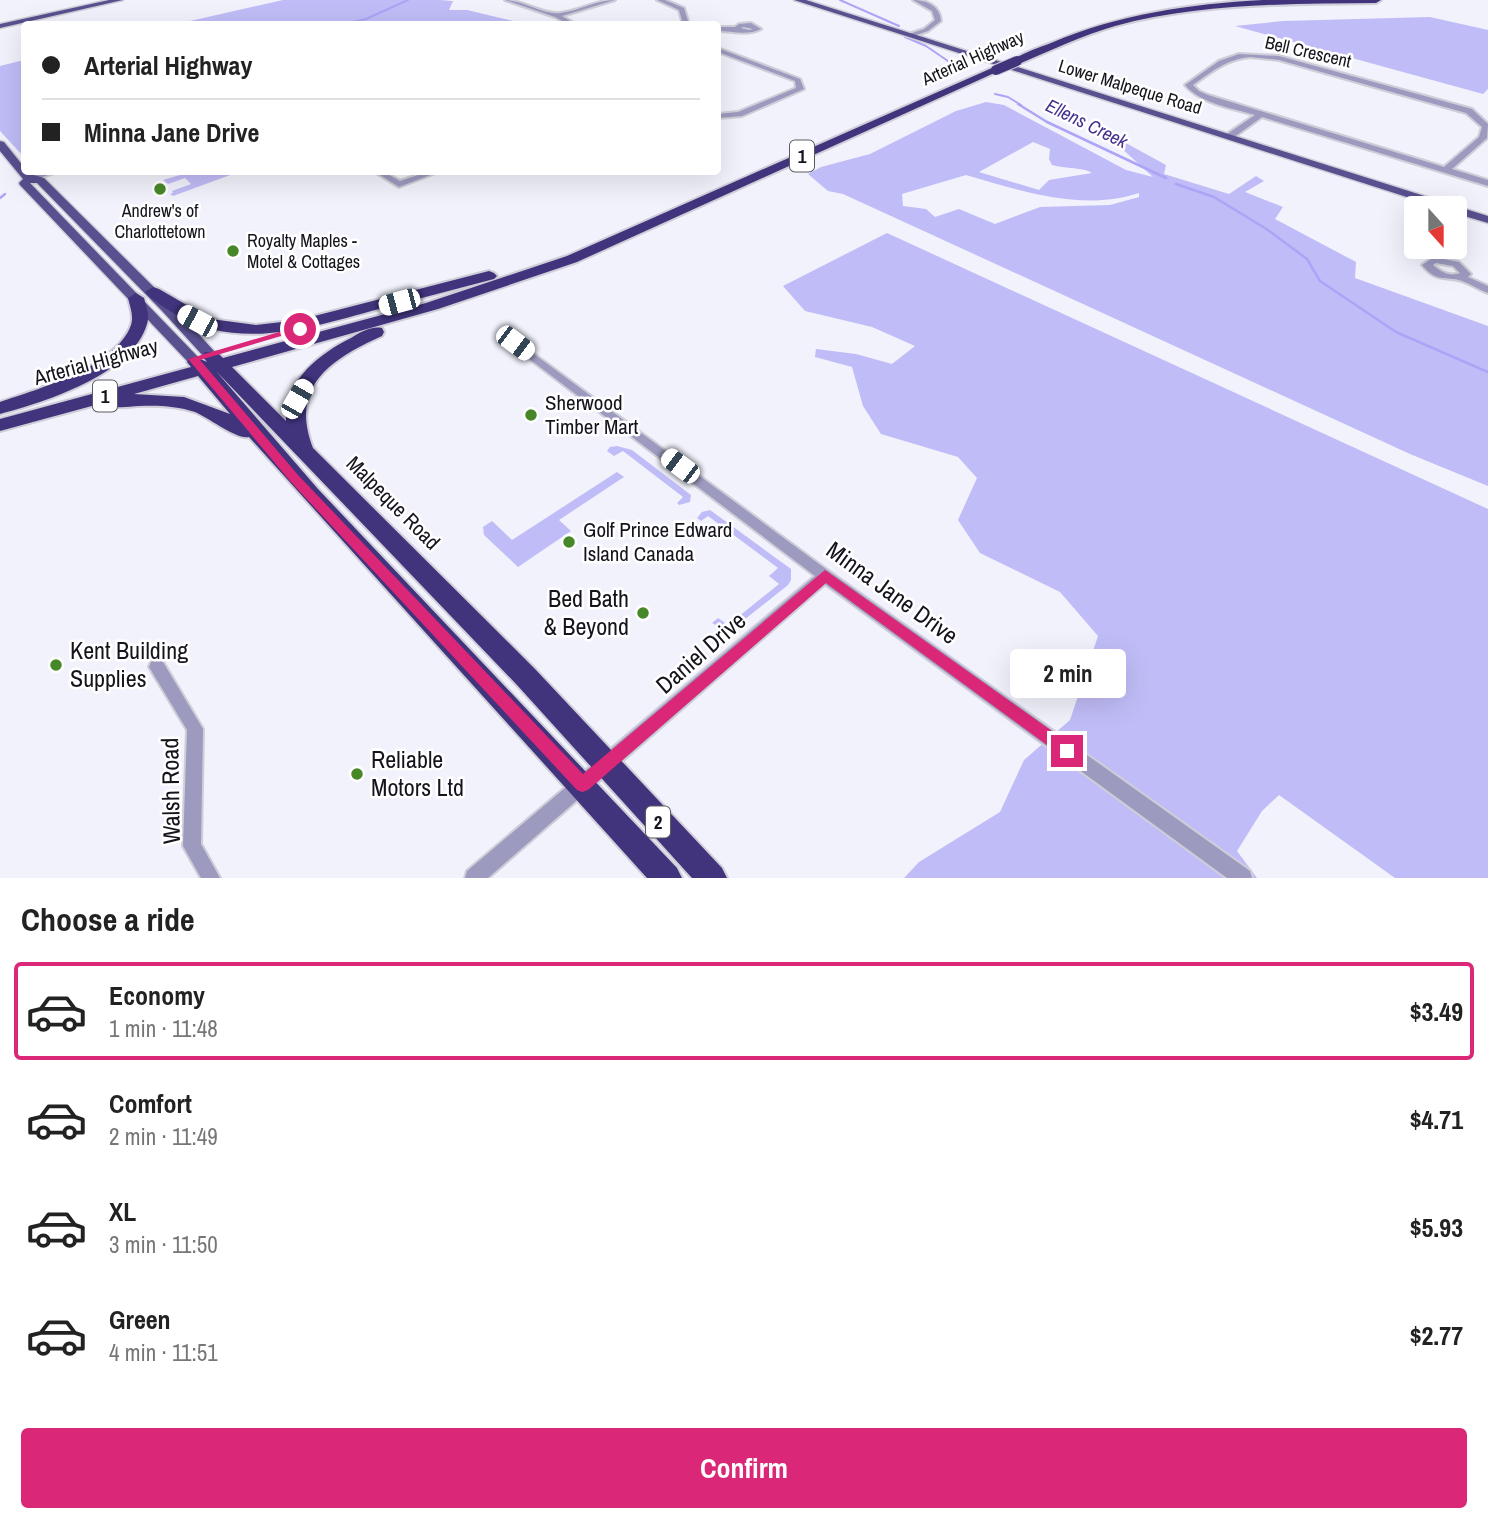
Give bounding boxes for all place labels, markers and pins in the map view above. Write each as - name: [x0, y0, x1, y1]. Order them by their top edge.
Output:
- marker: Andrew's of Charlottetown: [152, 181, 168, 197]
- place label: Andrew's of Charlottetown: [114, 198, 206, 244]
- place label: Royalty Maples - Motel & Cottages: [247, 228, 360, 274]
- marker: Royalty Maples - Motel & Cottages: [225, 243, 241, 259]
- place label: Sherwood Timber Mart: [545, 388, 639, 441]
- marker: Sherwood Timber Mart: [523, 407, 539, 423]
- place label: Golf Prince Edward Island Canada: [583, 515, 732, 568]
- marker: Golf Prince Edward Island Canada: [561, 534, 577, 550]
- place label: Bed Bath & Beyond: [544, 582, 629, 642]
- marker: Bed Bath & Beyond: [635, 605, 651, 621]
- place label: Kent Building Supplies: [70, 634, 188, 694]
- marker: Kent Building Supplies: [48, 657, 64, 673]
- place label: Reliable Motors Ltd: [371, 743, 464, 803]
- marker: Reliable Motors Ltd: [349, 766, 365, 782]

